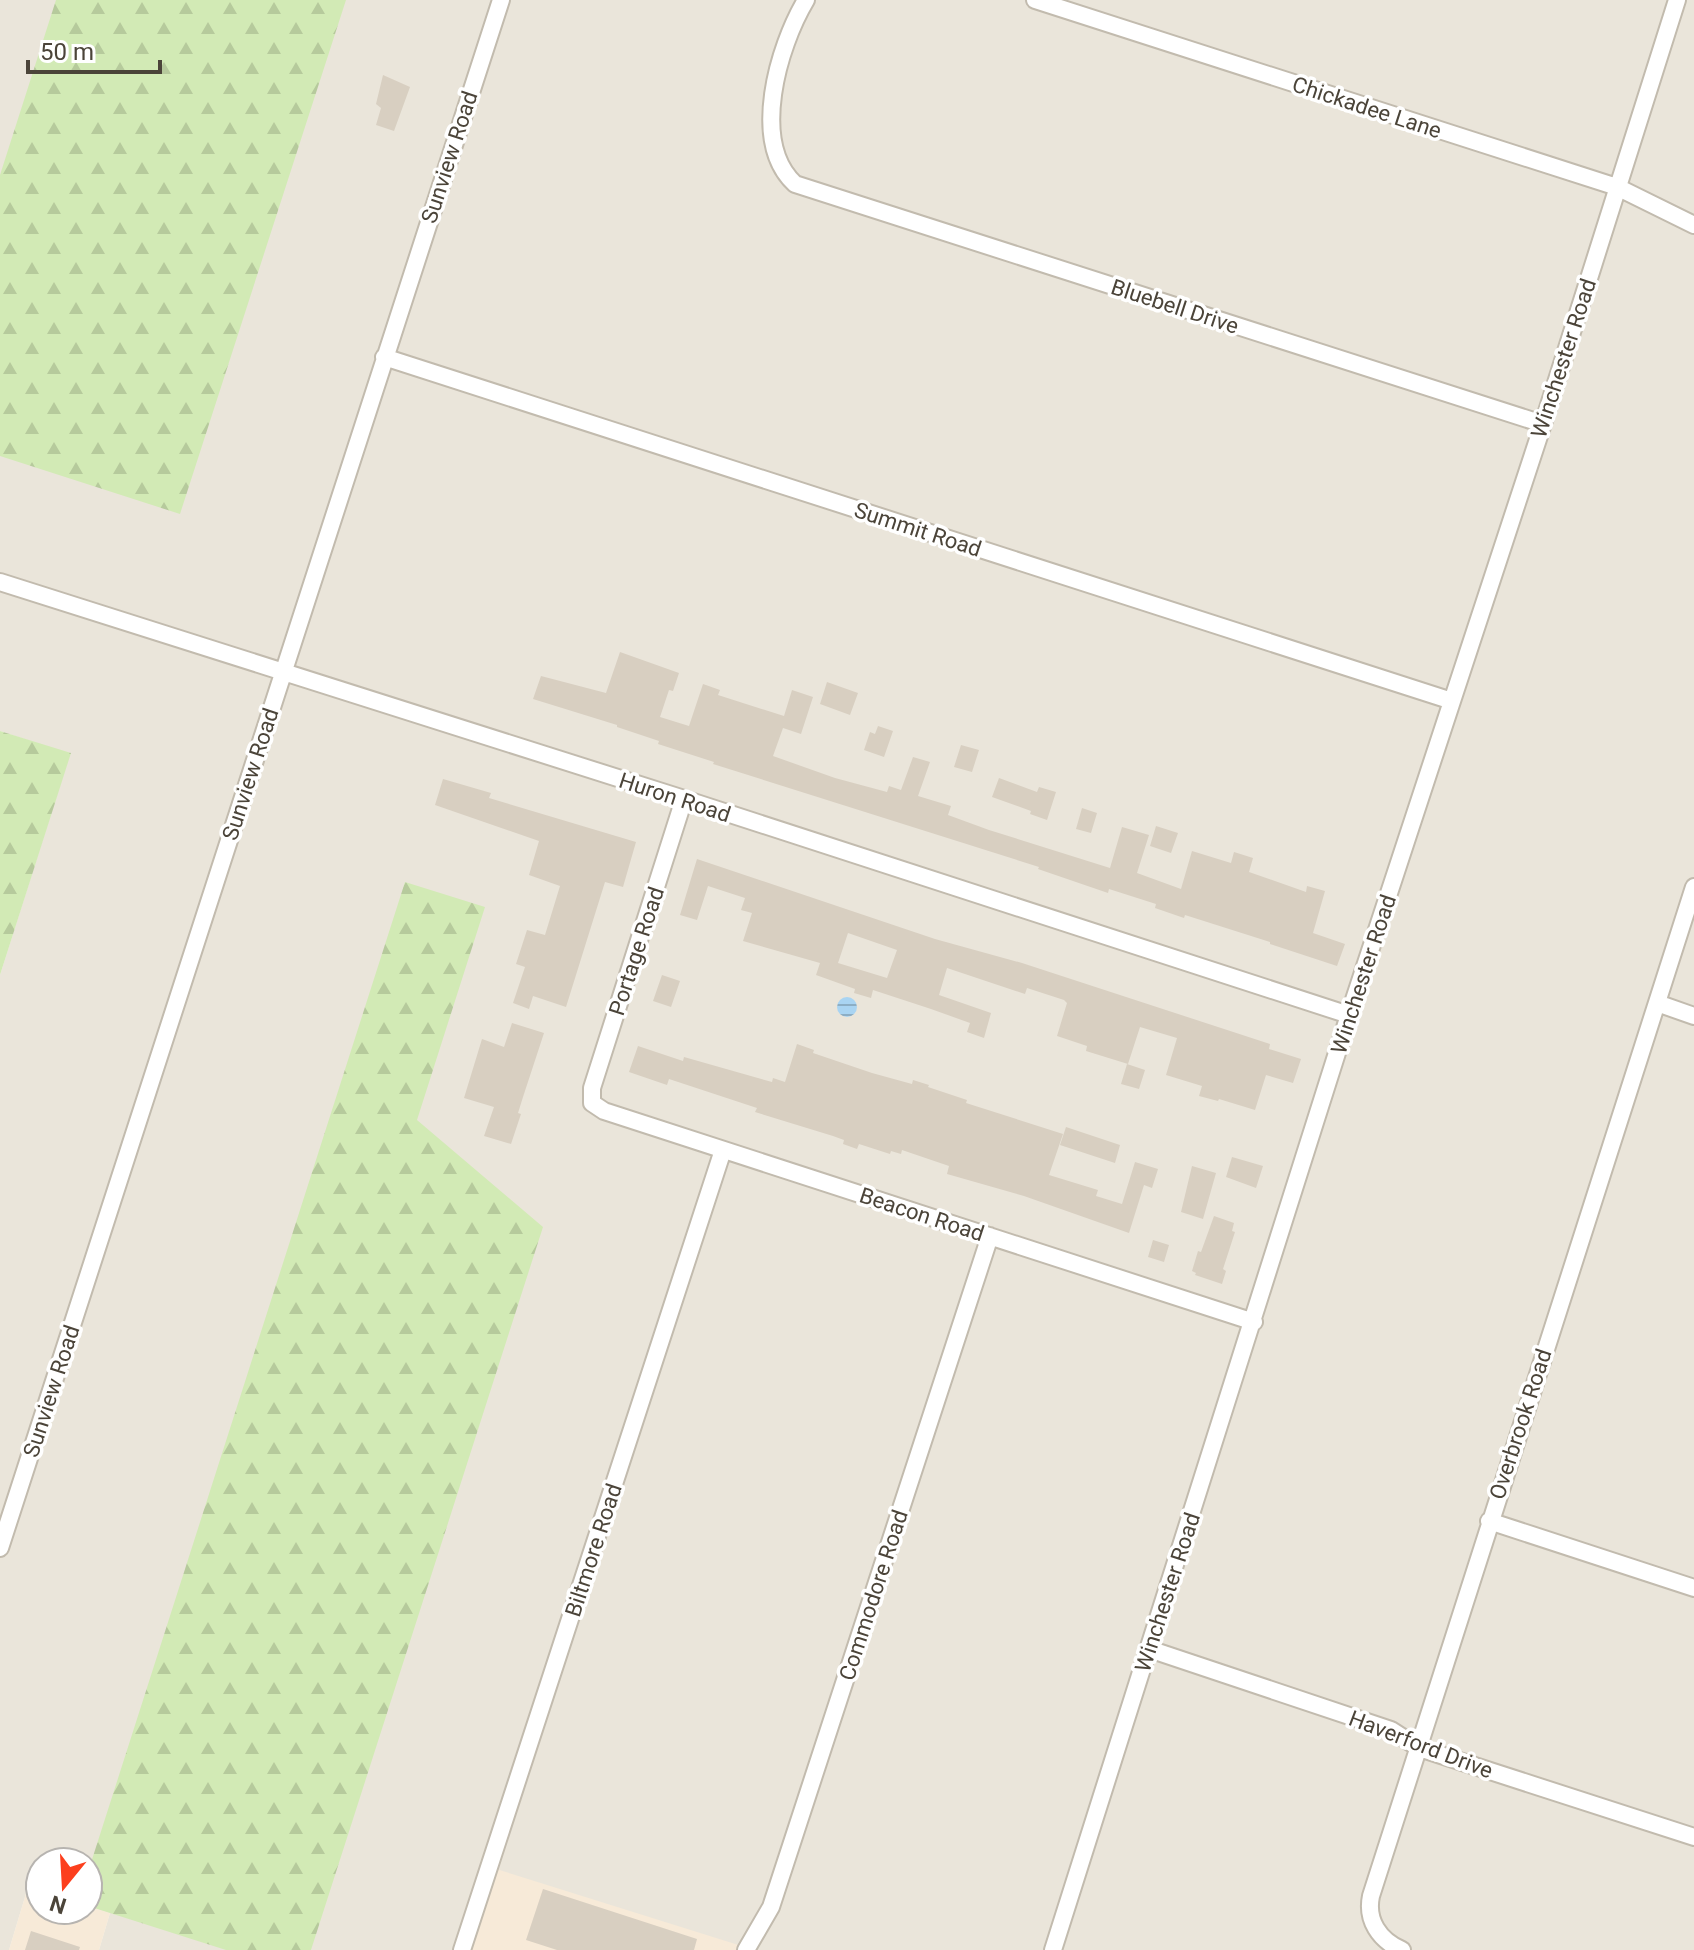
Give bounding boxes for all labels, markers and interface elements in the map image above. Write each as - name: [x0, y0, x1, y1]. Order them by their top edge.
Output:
- scale bar: [28, 24, 160, 74]
- text: 50 m: [40, 38, 94, 66]
- street label: Chickadee Lane: [1289, 72, 1445, 143]
- street label: Sunview Road: [416, 88, 483, 226]
- street label: Bluebell Drive: [1108, 274, 1242, 339]
- street label: Winchester Road: [1526, 275, 1601, 441]
- street label: Summit Road: [851, 497, 985, 562]
- street label: Sunview Road: [217, 705, 284, 843]
- street label: Huron Road: [616, 768, 734, 827]
- street label: Portage Road: [604, 884, 669, 1018]
- street label: Winchester Road: [1326, 891, 1401, 1057]
- street label: Beacon Road: [856, 1183, 987, 1246]
- street label: Sunview Road: [18, 1322, 85, 1460]
- street label: Overbrook Road: [1484, 1346, 1557, 1502]
- street label: Biltmore Road: [560, 1481, 627, 1620]
- street label: Commodore Road: [834, 1507, 913, 1684]
- street label: Winchester Road: [1130, 1509, 1205, 1675]
- street label: Haverford Drive: [1345, 1706, 1496, 1783]
- north arrow: [24, 1846, 104, 1926]
- text: N: [47, 1890, 69, 1919]

